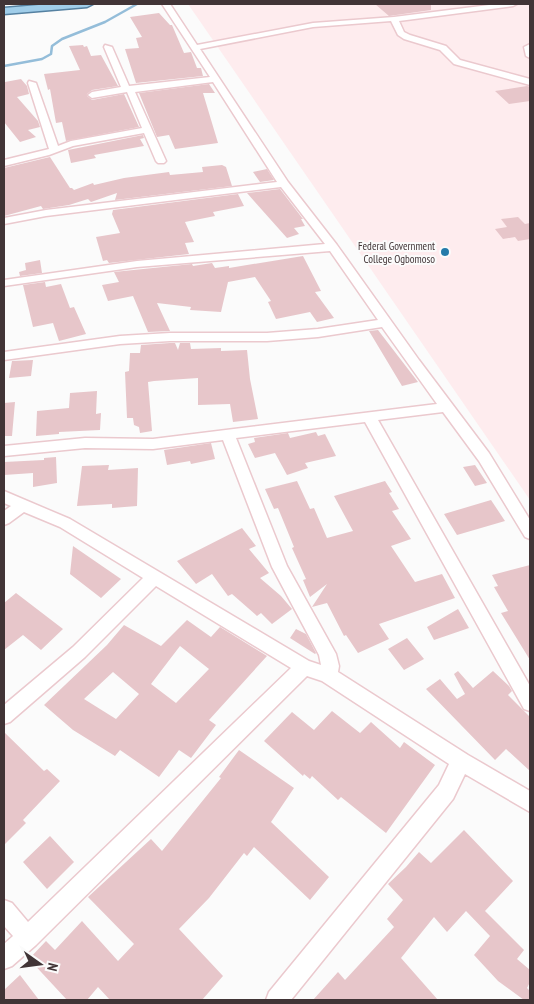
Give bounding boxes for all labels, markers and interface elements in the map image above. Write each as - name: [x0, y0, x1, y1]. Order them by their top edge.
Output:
- place label: Federal Government College Ogbomoso: [358, 239, 435, 266]
- marker: Federal Government College Ogbomoso: [439, 246, 451, 258]
- north arrow: [15, 939, 65, 989]
- text: N: [43, 961, 62, 973]

